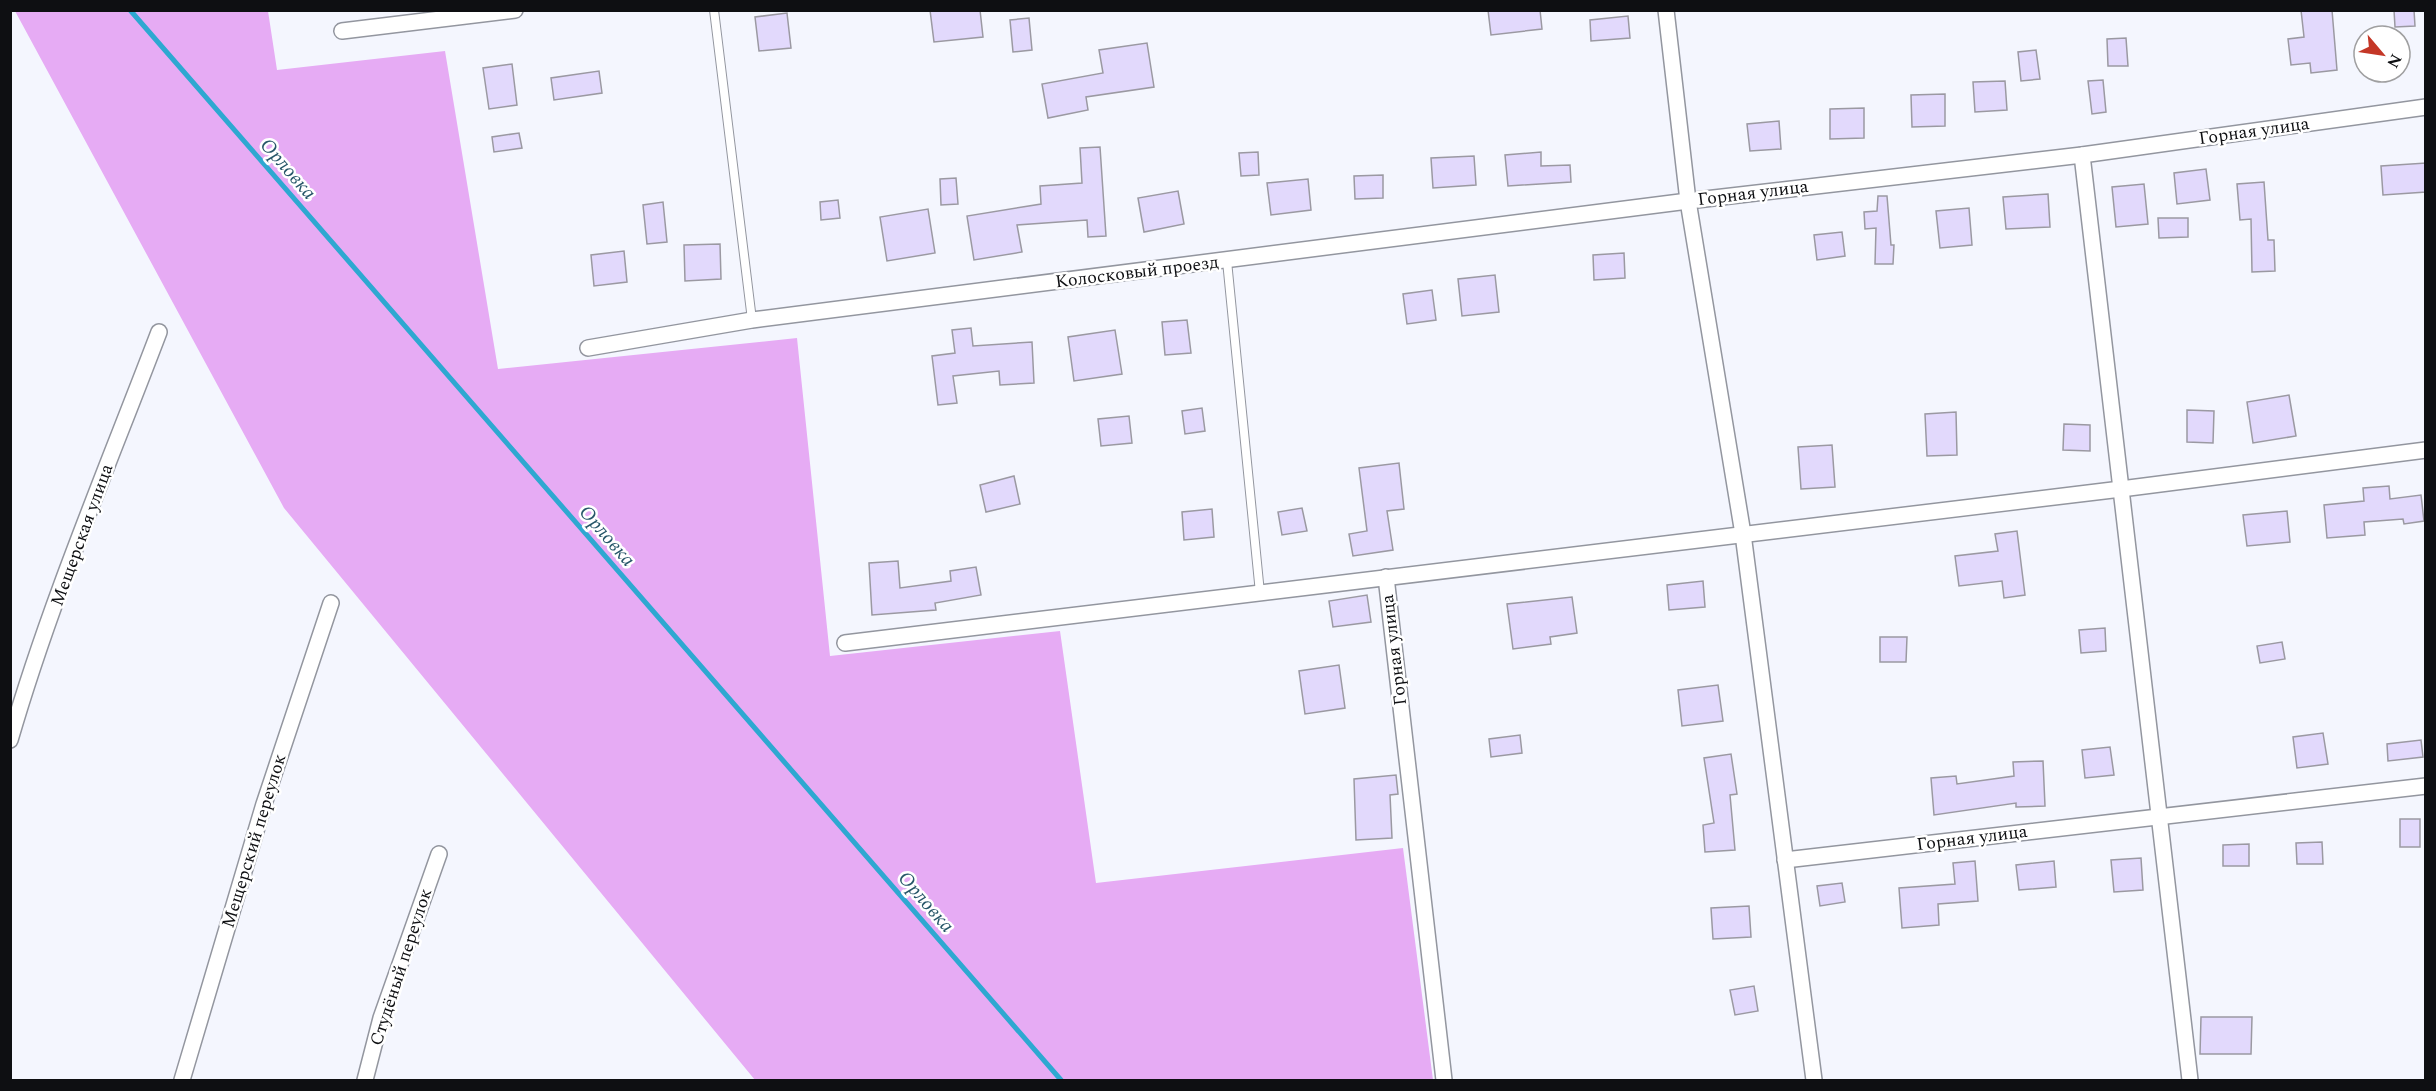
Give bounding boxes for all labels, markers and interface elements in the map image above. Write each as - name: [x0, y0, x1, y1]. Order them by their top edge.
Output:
- north arrow: [2352, 24, 2412, 84]
- text: N: [2381, 49, 2408, 72]
- street label: Горная улица: [2197, 110, 2311, 152]
- water label: Орловка: [253, 131, 323, 207]
- street label: Горная улица: [1696, 173, 1810, 213]
- street label: Колосковый проезд: [1054, 249, 1220, 295]
- street label: Мещерская улица: [44, 460, 120, 610]
- water label: Орловка: [572, 498, 642, 574]
- street label: Горная улица: [1374, 593, 1414, 707]
- street label: Мещерский переулок: [215, 751, 293, 931]
- street label: Горная улица: [1915, 818, 2029, 858]
- water label: Орловка: [891, 864, 961, 940]
- street label: Студёный переулок: [363, 885, 439, 1049]

